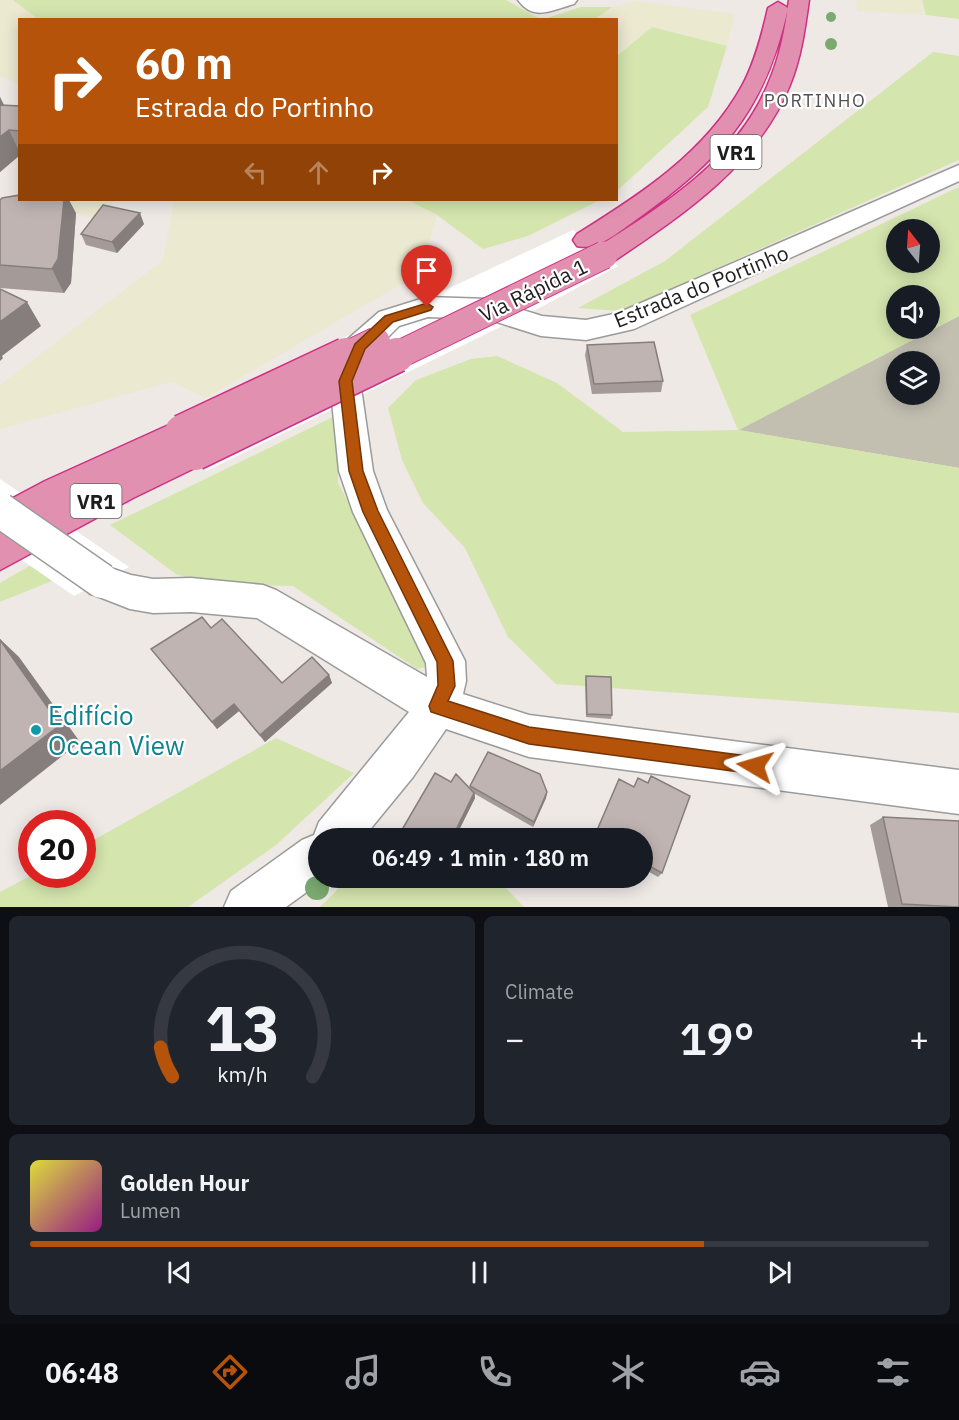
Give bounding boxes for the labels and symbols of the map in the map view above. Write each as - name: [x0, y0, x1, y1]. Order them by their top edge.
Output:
- district label: PORTINHO: [764, 89, 866, 112]
- road number: VR1: [710, 135, 762, 169]
- north arrow: [886, 219, 940, 273]
- street label: Estrada do Portinho: [610, 238, 792, 334]
- pin: [401, 245, 452, 307]
- street label: Via Rápida 1: [474, 252, 592, 328]
- road number: VR1: [70, 484, 122, 518]
- place label: Edifício Ocean View: [48, 698, 185, 762]
- marker: Edifício Ocean View: [29, 723, 43, 737]
- position arrow: [723, 734, 787, 798]
- speed limit sign: 20: [18, 810, 96, 888]

